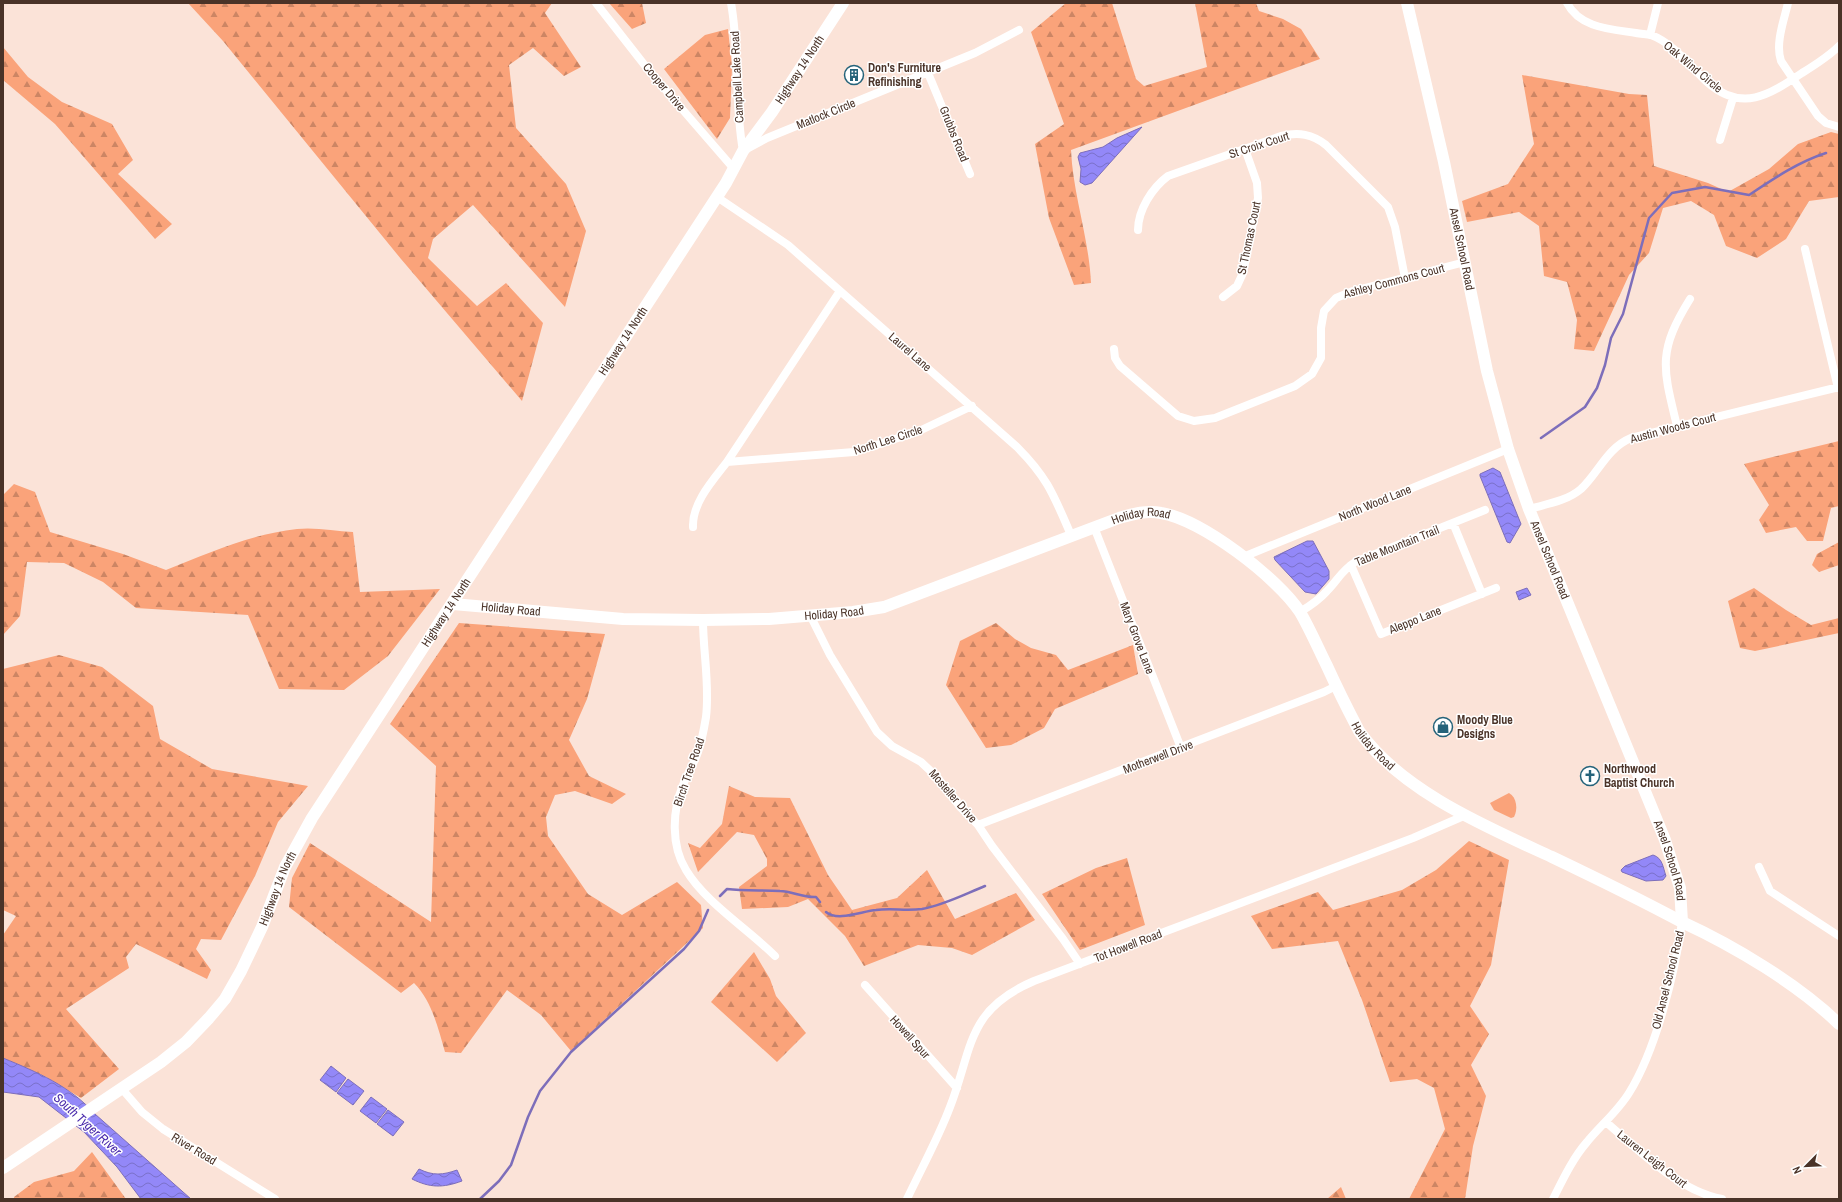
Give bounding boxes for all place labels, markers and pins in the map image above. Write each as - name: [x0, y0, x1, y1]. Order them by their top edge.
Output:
- place label: Don's Furniture Refinishing: [868, 60, 941, 90]
- building icon: Don's Furniture Refinishing: [843, 64, 865, 86]
- place label: Moody Blue Designs: [1457, 712, 1513, 742]
- shop icon: Moody Blue Designs: [1432, 716, 1454, 738]
- place label: Northwood Baptist Church: [1604, 761, 1675, 791]
- church icon: Northwood Baptist Church: [1579, 765, 1601, 787]

